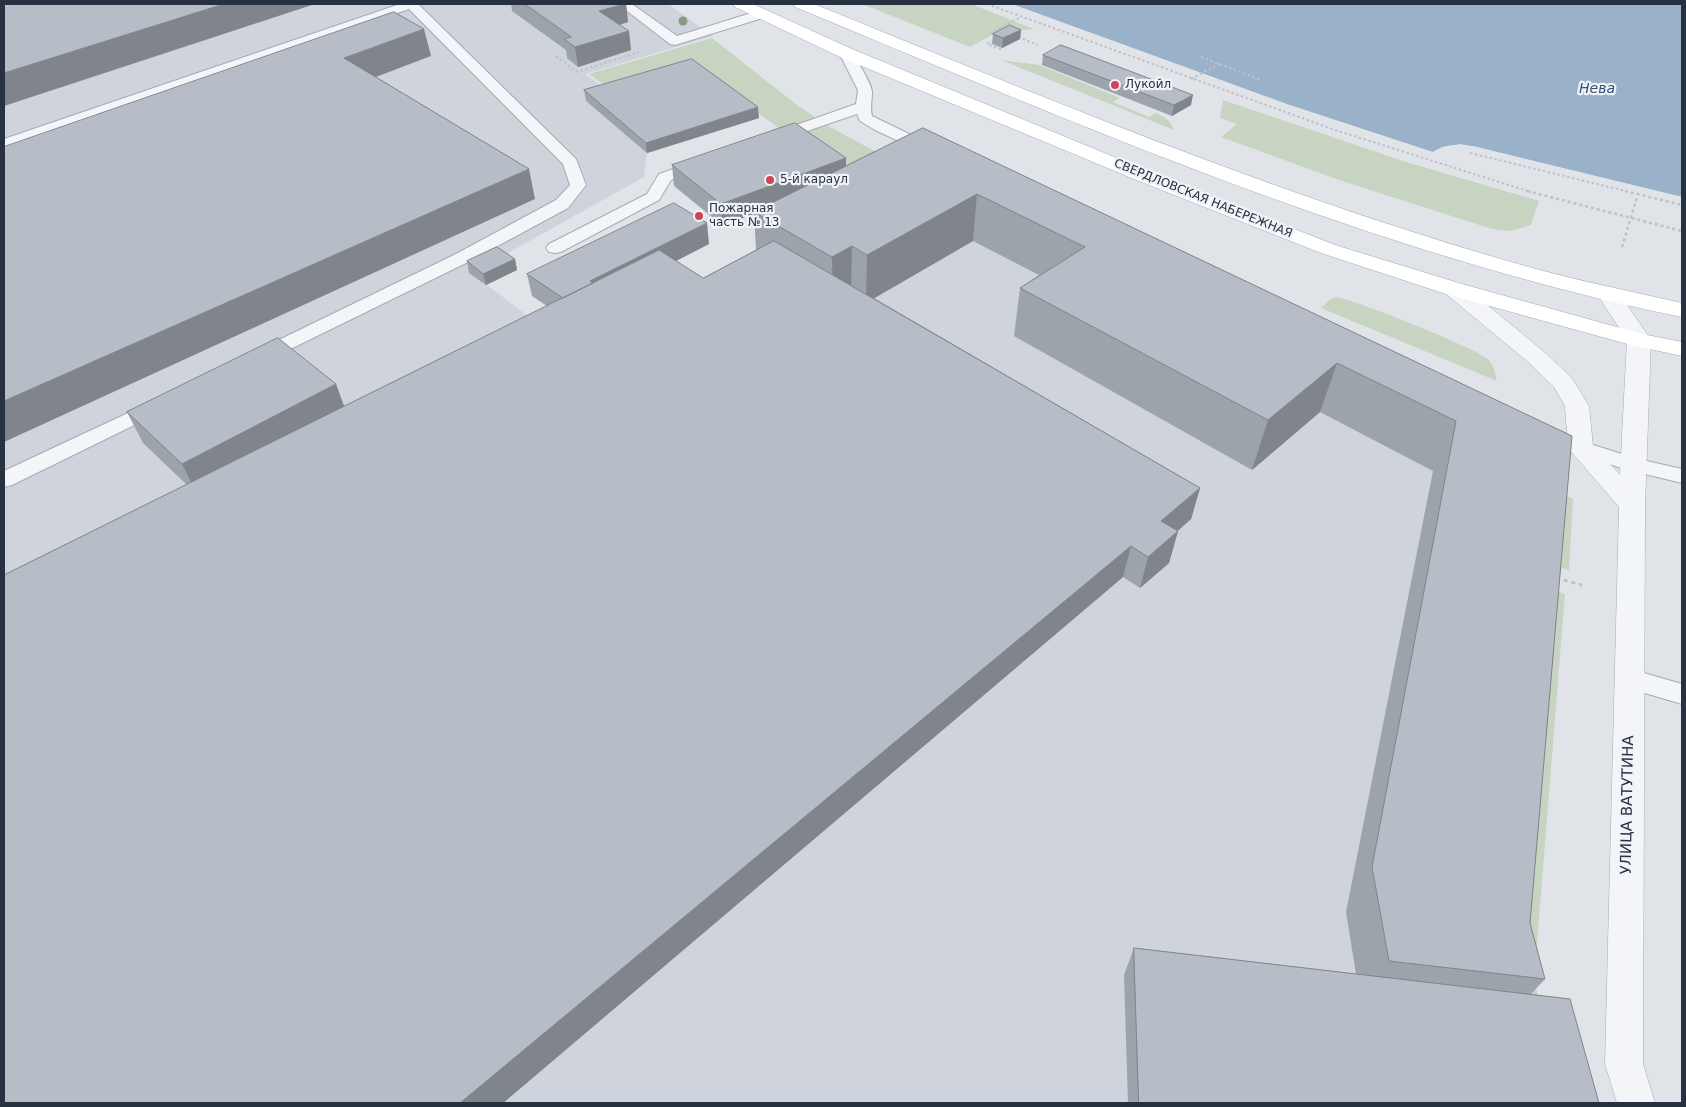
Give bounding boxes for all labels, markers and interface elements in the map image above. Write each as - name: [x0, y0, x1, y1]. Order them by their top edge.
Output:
- place label: Лукойл: [1125, 78, 1171, 92]
- marker: Лукойл: [1109, 79, 1121, 91]
- water label: Нева: [1579, 81, 1615, 97]
- street label: СВЕРДЛОВСКАЯ НАБЕРЕЖНАЯ: [1112, 157, 1294, 241]
- place label: 5-й караул: [780, 173, 848, 187]
- marker: 5-й караул: [764, 174, 776, 186]
- place label: Пожарная часть № 13: [709, 202, 779, 230]
- marker: Пожарная часть № 13: [693, 210, 705, 222]
- street label: УЛИЦА ВАТУТИНА: [1618, 735, 1638, 875]

